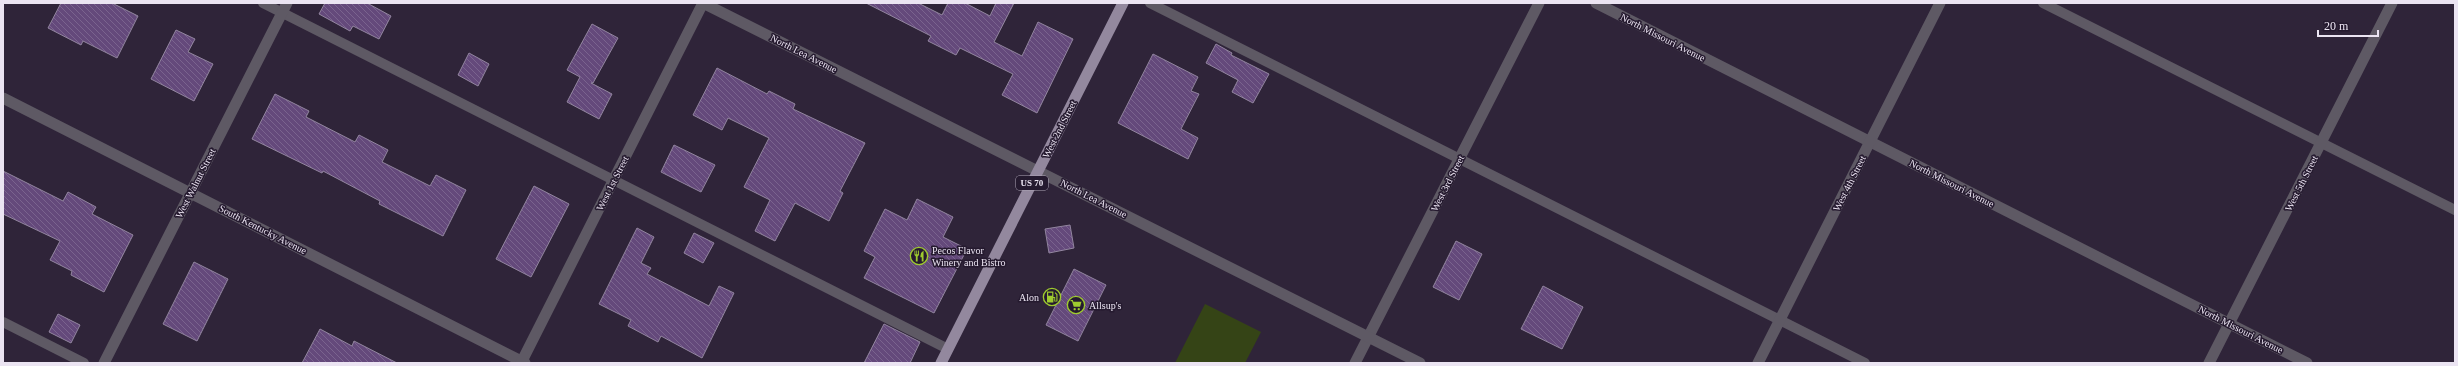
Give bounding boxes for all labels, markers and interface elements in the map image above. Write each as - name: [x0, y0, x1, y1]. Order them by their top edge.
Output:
- street label: North Missouri Avenue: [1619, 11, 1708, 64]
- scale bar: [2318, 12, 2378, 38]
- text: 20 m: [2324, 19, 2349, 33]
- street label: North Lea Avenue: [769, 32, 839, 75]
- street label: West 2nd Street: [1040, 98, 1079, 160]
- street label: West Walnut Street: [173, 146, 218, 220]
- street label: West 3rd Street: [1429, 153, 1466, 213]
- street label: West 4th Street: [1831, 153, 1868, 213]
- street label: West 5th Street: [2283, 153, 2320, 213]
- street label: West 1st Street: [594, 154, 631, 212]
- street label: North Missouri Avenue: [1908, 157, 1997, 210]
- road number: US 70: [1016, 176, 1048, 190]
- street label: North Lea Avenue: [1059, 177, 1129, 220]
- street label: South Kentucky Avenue: [217, 203, 309, 257]
- place label: Pecos Flavor Winery and Bistro: [932, 245, 1005, 268]
- restaurant icon: Pecos Flavor Winery and Bistro: [909, 246, 929, 266]
- fuel station icon: Alon: [1042, 287, 1062, 307]
- place label: Alon: [1019, 292, 1039, 303]
- supermarket icon: Allsup's: [1066, 295, 1086, 315]
- place label: Allsup's: [1089, 300, 1121, 311]
- street label: North Missouri Avenue: [2197, 303, 2286, 356]

